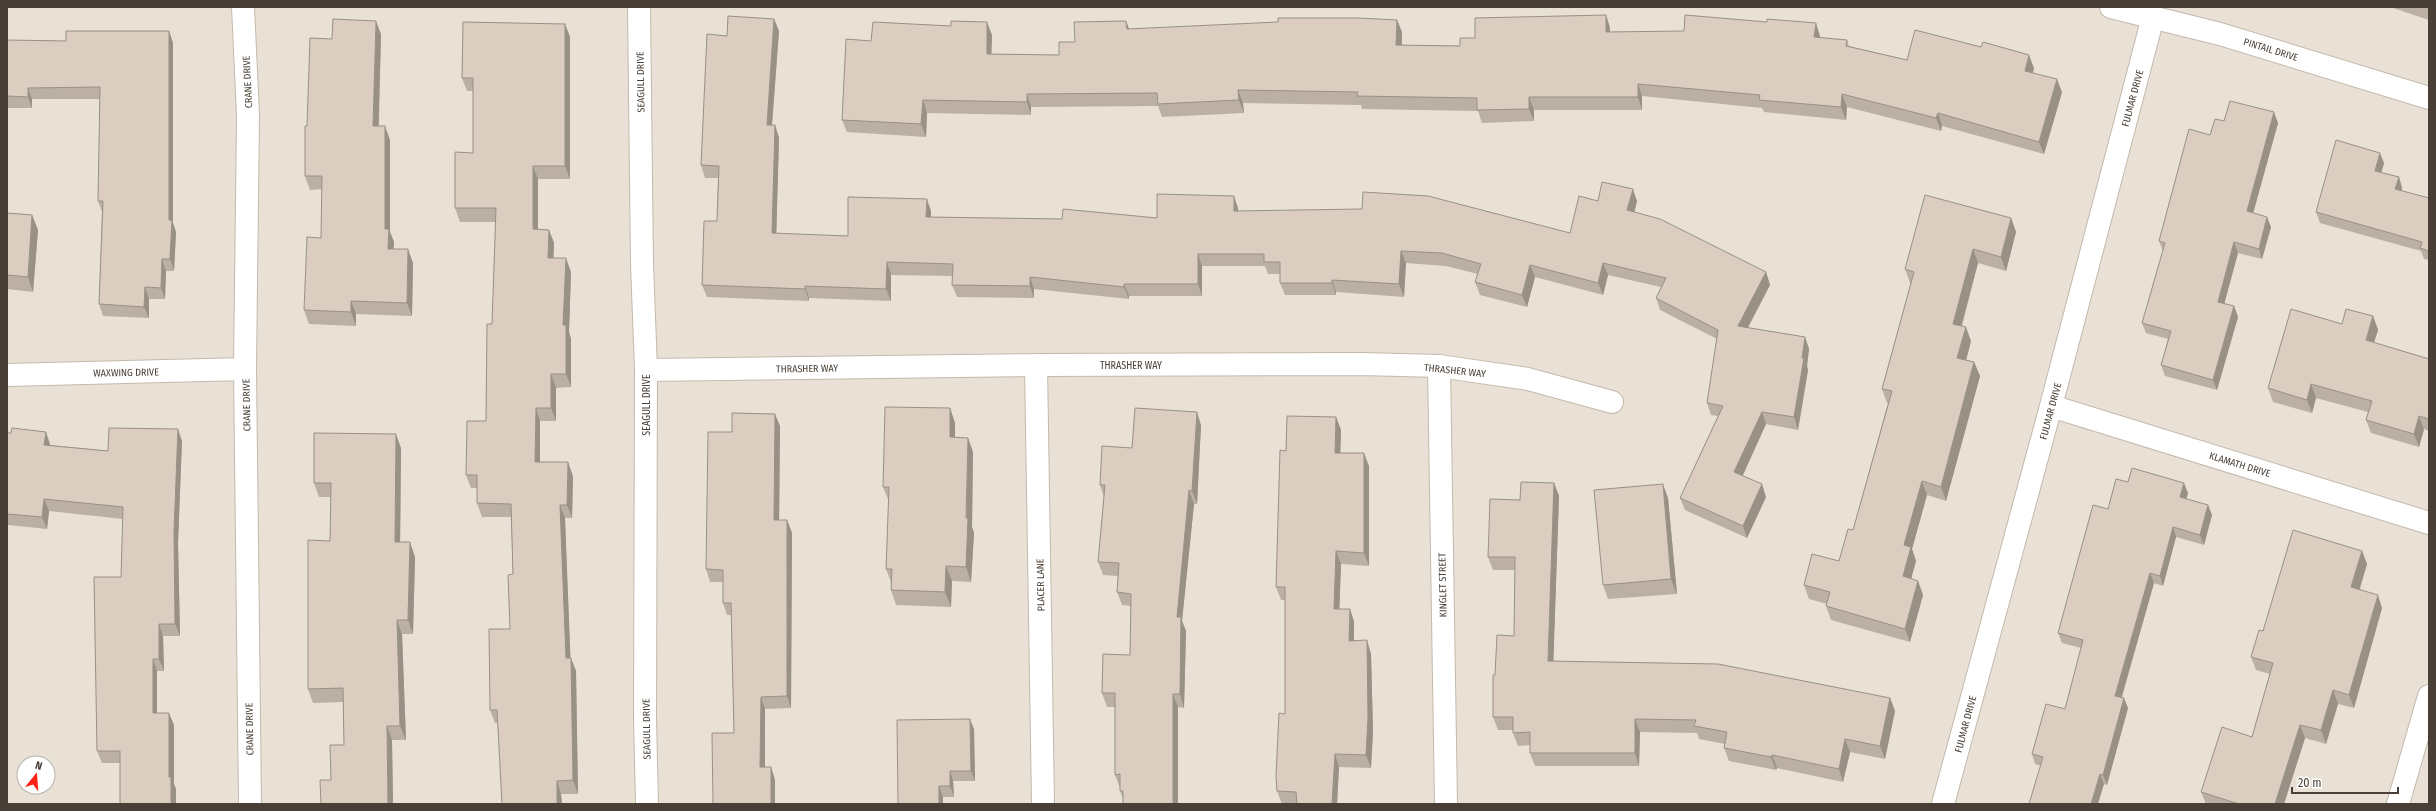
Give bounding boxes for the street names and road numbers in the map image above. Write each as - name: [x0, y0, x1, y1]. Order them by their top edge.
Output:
- street label: PINTAIL DRIVE: [2242, 36, 2300, 64]
- street label: SEAGULL DRIVE: [634, 51, 648, 113]
- street label: CRANE DRIVE: [241, 55, 255, 109]
- street label: FULMAR DRIVE: [2120, 68, 2146, 128]
- street label: THRASHER WAY: [1100, 360, 1162, 372]
- street label: THRASHER WAY: [776, 362, 838, 376]
- street label: THRASHER WAY: [1423, 362, 1486, 380]
- street label: WAXWING DRIVE: [93, 366, 159, 380]
- street label: SEAGULL DRIVE: [641, 374, 653, 436]
- street label: CRANE DRIVE: [241, 378, 253, 431]
- street label: FULMAR DRIVE: [2038, 381, 2064, 441]
- street label: KLAMATH DRIVE: [2208, 450, 2272, 480]
- street label: KINGLET STREET: [1436, 552, 1450, 617]
- street label: PLACER LANE: [1035, 558, 1047, 612]
- street label: FULMAR DRIVE: [1953, 694, 1979, 754]
- street label: SEAGULL DRIVE: [640, 698, 654, 760]
- street label: CRANE DRIVE: [244, 702, 256, 755]

